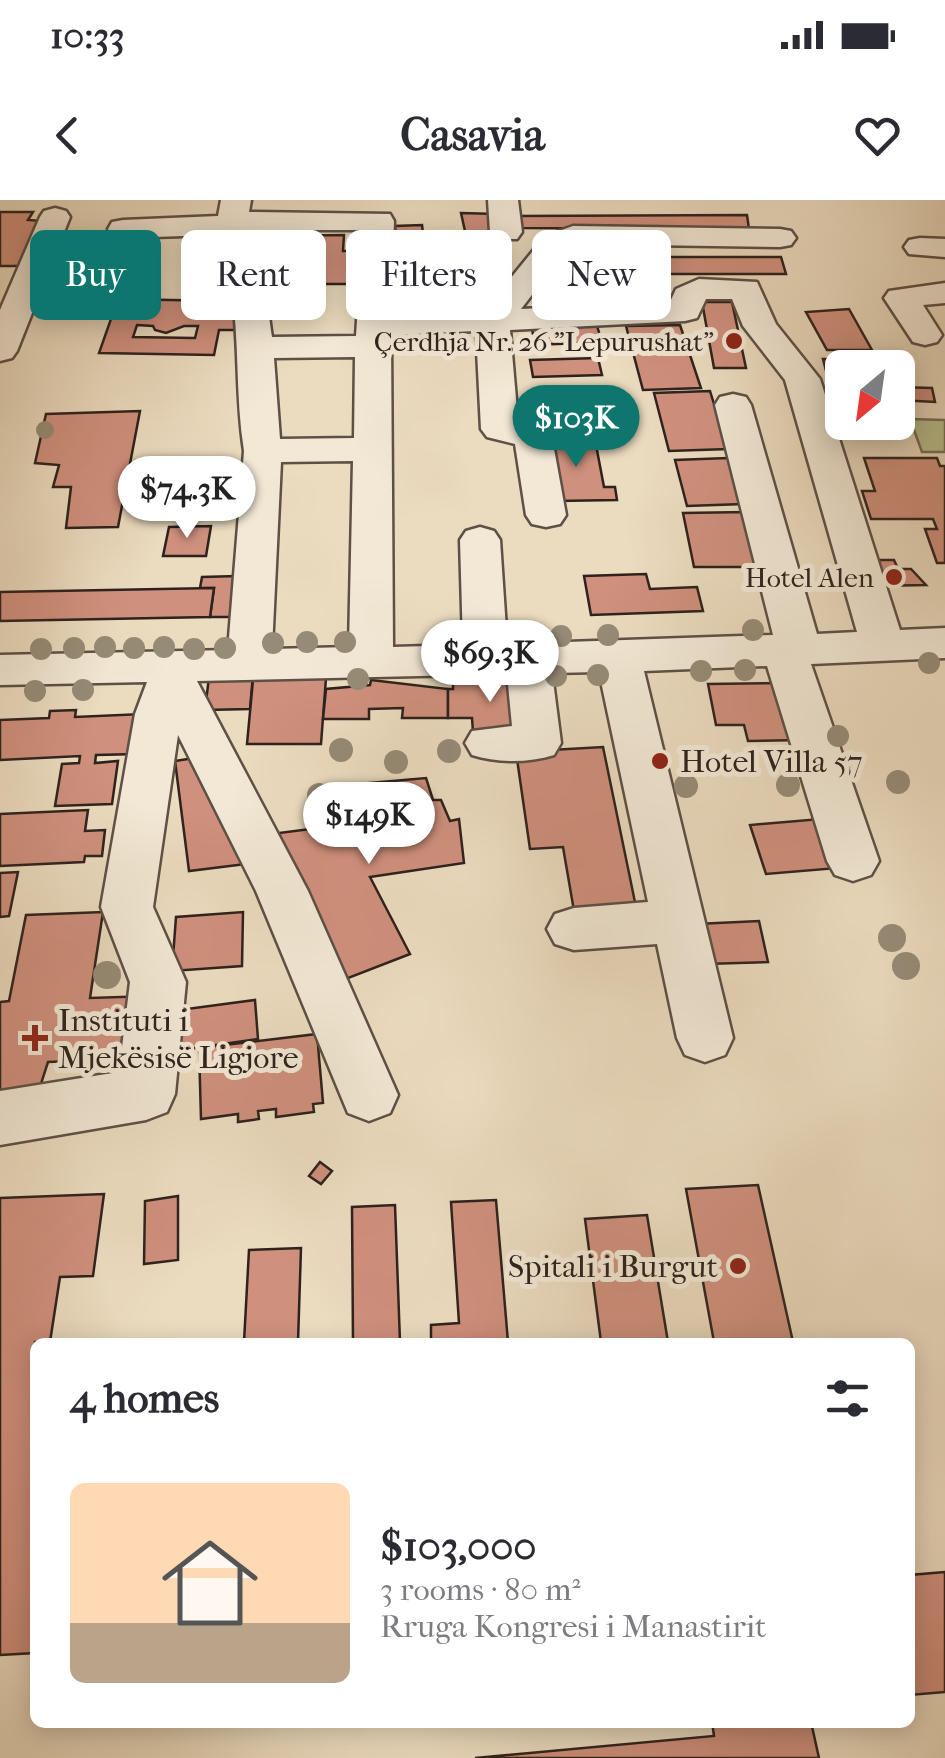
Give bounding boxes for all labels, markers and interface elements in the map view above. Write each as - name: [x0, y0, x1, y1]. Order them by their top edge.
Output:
- text: 10:33: [50, 13, 125, 58]
- icon: back: [40, 108, 95, 163]
- icon: heart: [850, 108, 905, 163]
- text: Casavia: [400, 109, 545, 162]
- chip: Buy: [30, 230, 161, 320]
- chip: Rent: [181, 230, 326, 320]
- chip: Filters: [346, 230, 512, 320]
- chip: New: [532, 230, 671, 320]
- place label: Çerdhja Nr. 26 "Lepurushat": [374, 325, 714, 358]
- marker: Çerdhja Nr. 26 "Lepurushat": [723, 330, 745, 352]
- north arrow: [825, 350, 915, 440]
- map controls: [825, 350, 915, 440]
- pin: $103K: [506, 385, 646, 470]
- text: $103K: [535, 399, 617, 436]
- pin: $74.3K: [106, 456, 268, 541]
- text: $74.3K: [140, 470, 234, 507]
- place label: Hotel Alen: [745, 561, 874, 594]
- marker: Hotel Alen: [883, 566, 905, 588]
- pin: $69.3K: [409, 620, 571, 705]
- text: $69.3K: [443, 634, 537, 671]
- place label: Hotel Villa 57: [680, 743, 863, 780]
- marker: Hotel Villa 57: [649, 750, 671, 772]
- pin: $149K: [299, 782, 439, 867]
- text: $149K: [325, 796, 413, 833]
- place label: Instituti i Mjekësisë Ligjore: [58, 1002, 299, 1076]
- marker: Instituti i Mjekësisë Ligjore: [22, 1025, 48, 1051]
- place label: Spitali i Burgut: [508, 1248, 719, 1285]
- marker: Spitali i Burgut: [727, 1255, 749, 1277]
- icon: filters: [820, 1371, 875, 1426]
- text: 4 homes: [70, 1374, 219, 1423]
- text: $103,000: [380, 1522, 536, 1571]
- icon: home: [150, 1523, 270, 1643]
- text: 3 rooms · 80 m²: [380, 1571, 581, 1608]
- text: Rruga Kongresi i Manastirit: [380, 1608, 766, 1645]

